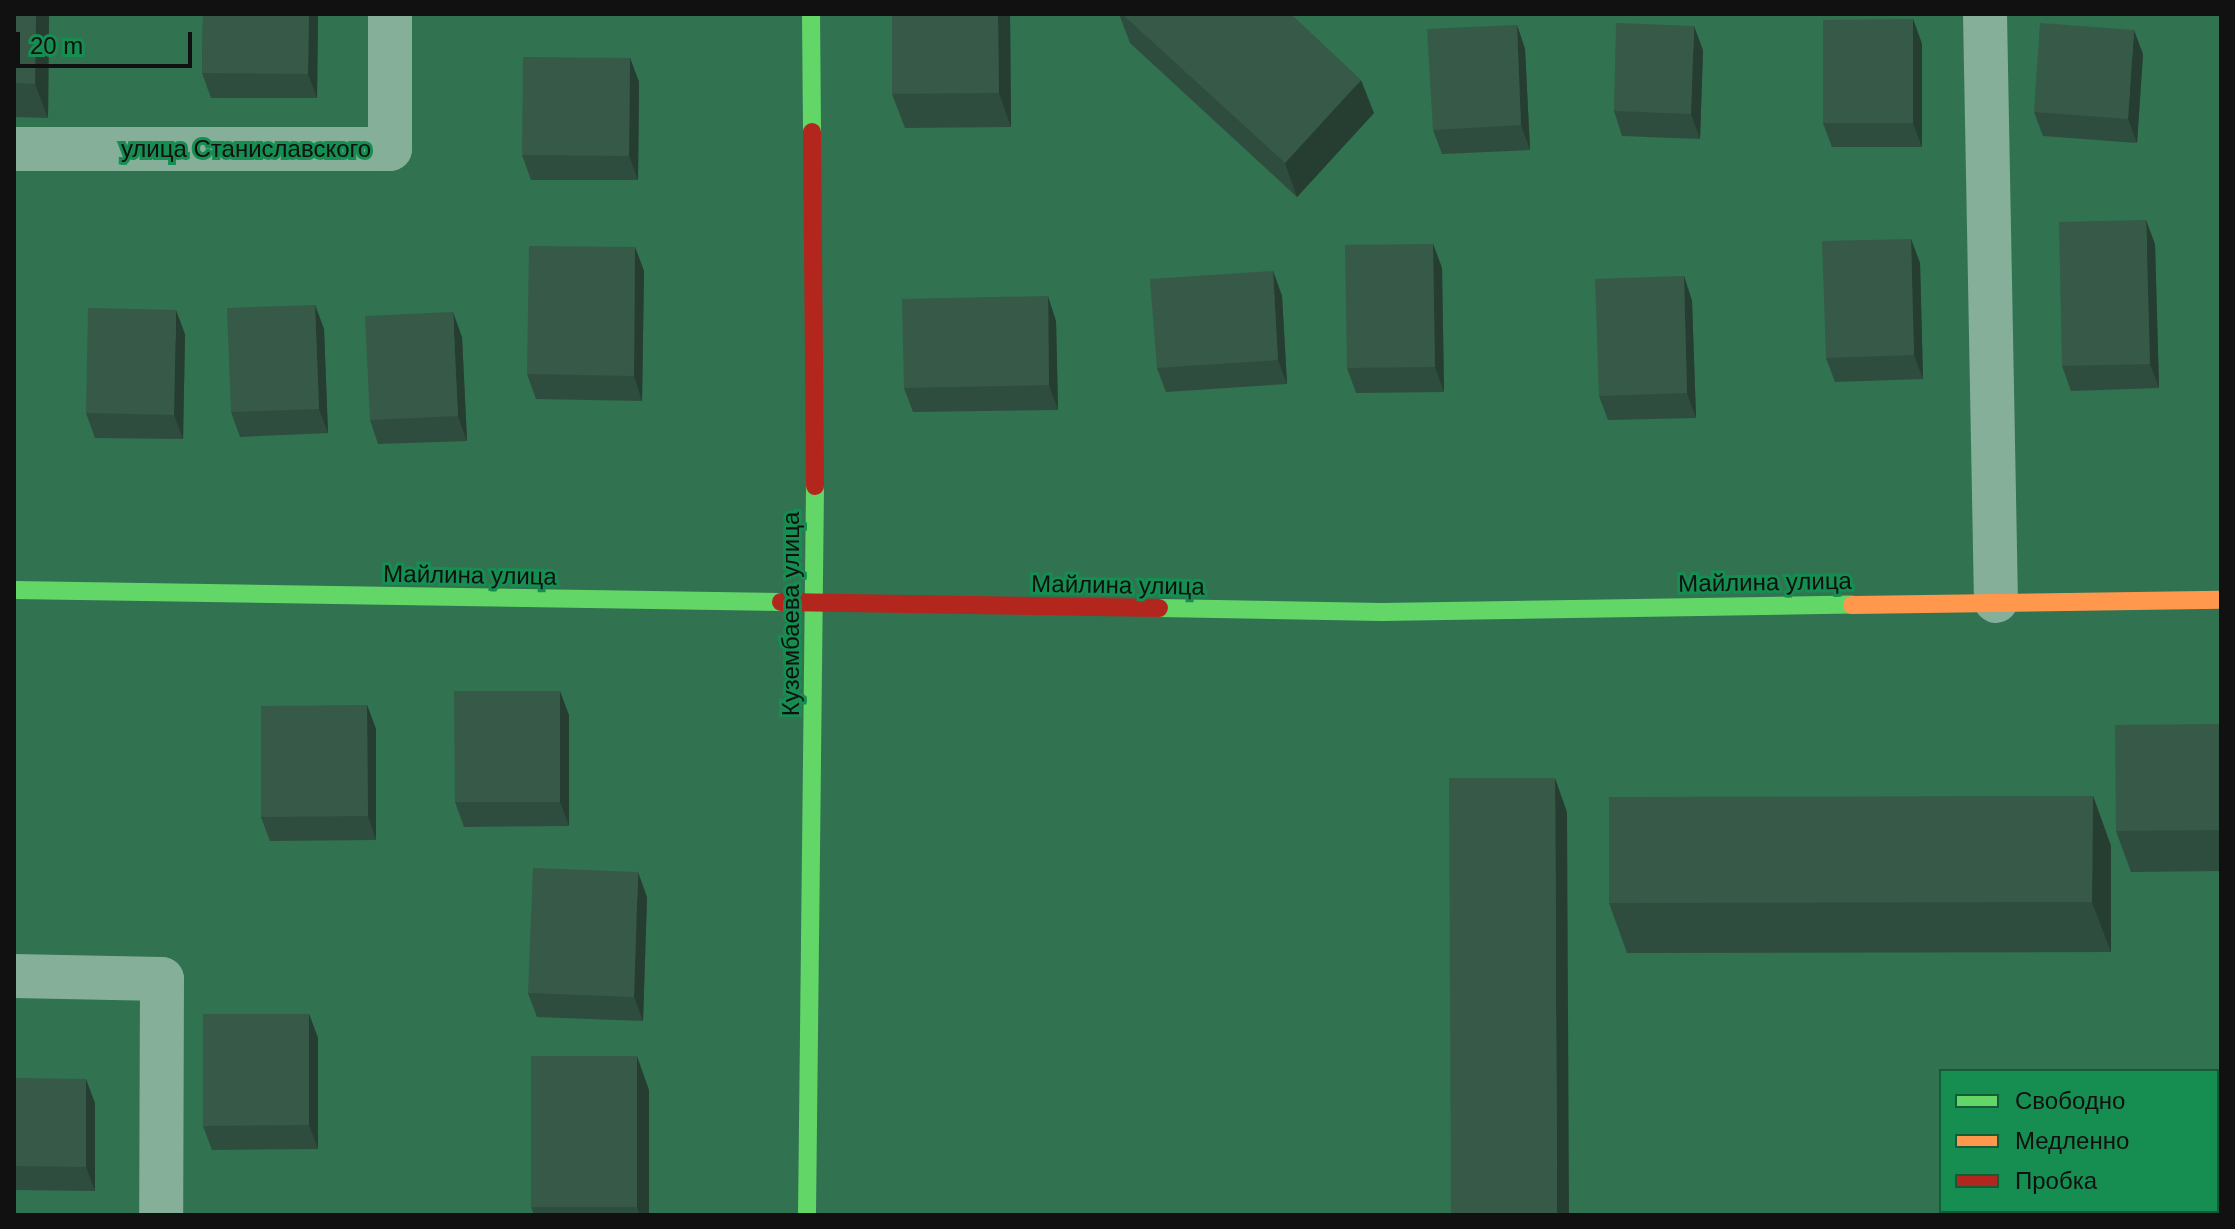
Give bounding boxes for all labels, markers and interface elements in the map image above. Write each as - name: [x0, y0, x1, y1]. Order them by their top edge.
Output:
- scale bar: [20, 16, 196, 66]
- text: 20 m: [30, 32, 83, 59]
- street label: улица Станиславского: [121, 135, 371, 163]
- street label: Кузембаева улица: [777, 512, 805, 716]
- street label: Майлина улица: [383, 559, 557, 591]
- street label: Майлина улица: [1678, 566, 1852, 598]
- street label: Майлина улица: [1031, 569, 1205, 601]
- legend: [1939, 1069, 2219, 1213]
- text: Свободно: [2015, 1087, 2125, 1114]
- text: Медленно: [2015, 1127, 2129, 1154]
- text: Пробка: [2015, 1167, 2097, 1194]

